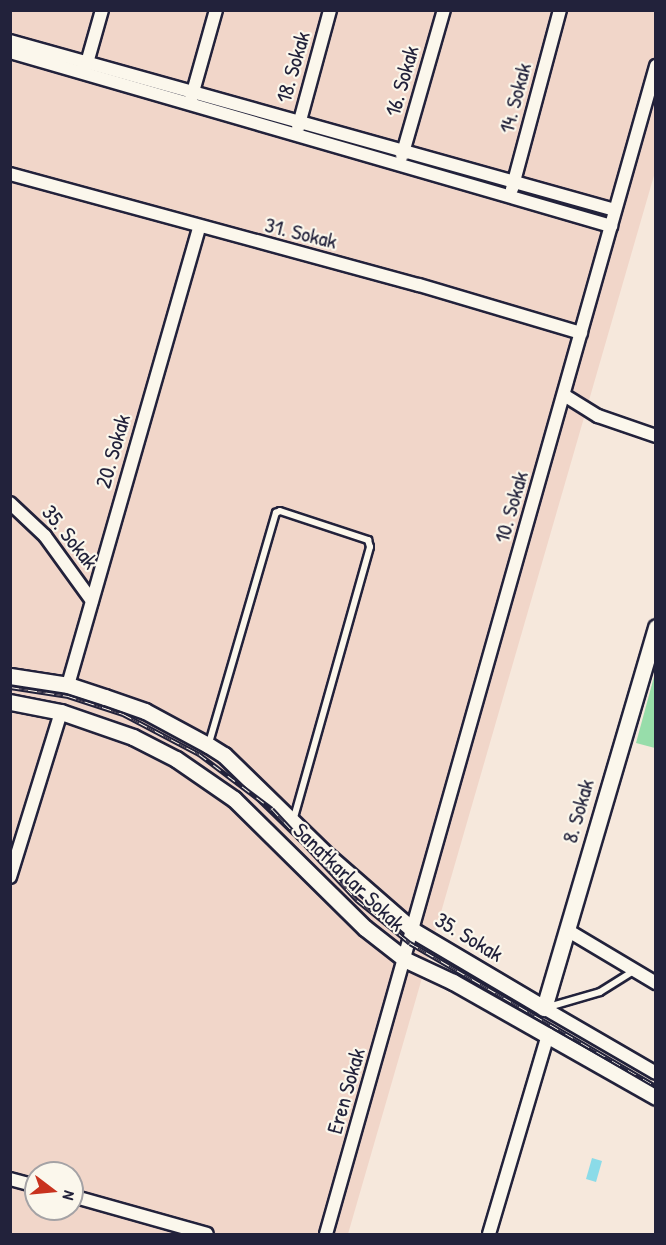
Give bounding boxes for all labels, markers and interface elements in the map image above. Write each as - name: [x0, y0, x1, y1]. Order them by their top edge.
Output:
- street label: 18. Sokak: [270, 28, 316, 106]
- street label: 16. Sokak: [379, 43, 425, 119]
- street label: 14. Sokak: [493, 60, 537, 136]
- street label: 31. Sokak: [262, 211, 340, 255]
- street label: 20. Sokak: [90, 411, 136, 491]
- street label: 10. Sokak: [488, 468, 534, 546]
- street label: 35. Sokak: [36, 500, 104, 574]
- street label: 8. Sokak: [556, 776, 600, 846]
- street label: Sanatkarlar Sokak: [288, 817, 410, 937]
- street label: 35. Sokak: [430, 906, 508, 968]
- street label: Eren Sokak: [321, 1045, 371, 1137]
- north arrow: [24, 1161, 84, 1221]
- text: N: [58, 1188, 81, 1203]

